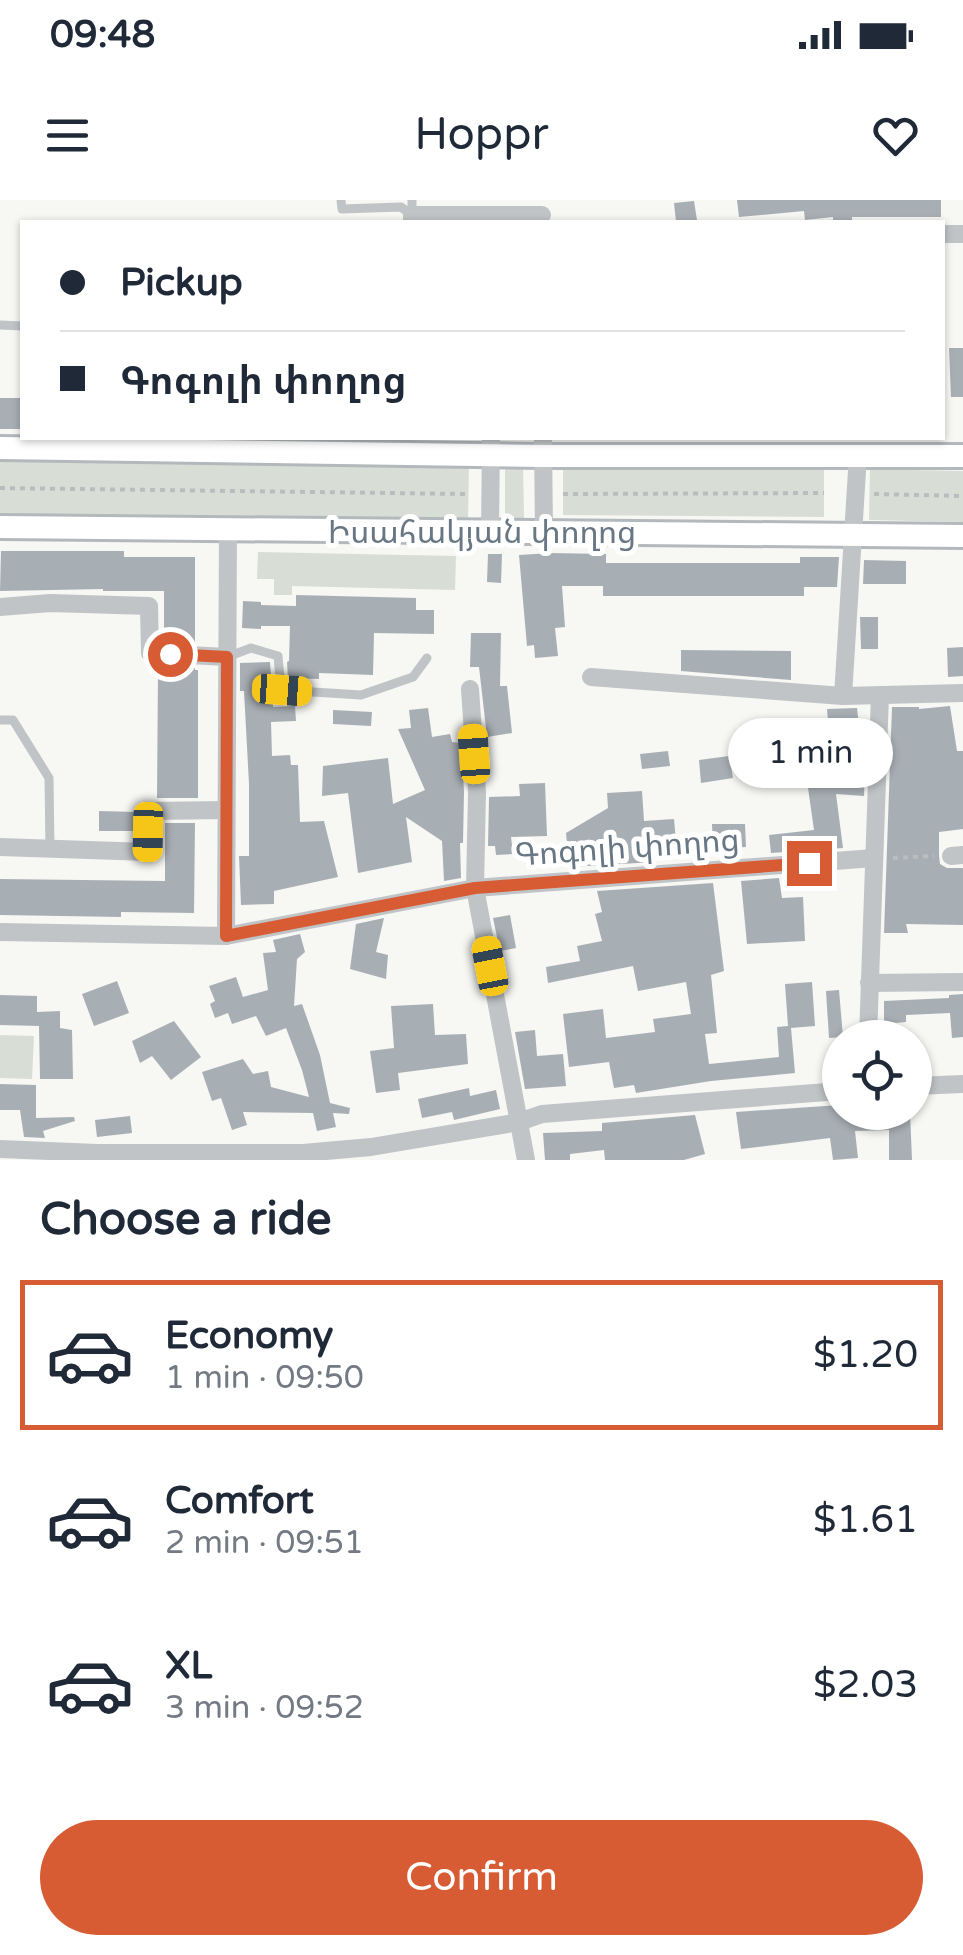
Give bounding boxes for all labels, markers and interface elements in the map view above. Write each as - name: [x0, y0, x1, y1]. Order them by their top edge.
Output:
- text: 09:48: [50, 12, 155, 58]
- icon: menu: [40, 108, 95, 163]
- text: Hoppr: [414, 108, 549, 162]
- icon: heart: [868, 108, 923, 163]
- text: Pickup: [120, 260, 243, 306]
- text: Գոգոլի փողոց: [120, 359, 407, 405]
- street label: Իսահակյան փողոց: [328, 514, 636, 552]
- route start: [148, 632, 193, 677]
- car: [251, 673, 313, 707]
- callout: 1 min: [726, 718, 892, 788]
- car: [457, 723, 491, 785]
- text: 1 min: [768, 734, 853, 772]
- car: [132, 802, 164, 862]
- street label: Գոգոլի փողոց: [513, 821, 741, 875]
- route end: [787, 841, 832, 886]
- car: [470, 934, 510, 998]
- map controls: [822, 1020, 932, 1130]
- button: locate: [822, 1020, 932, 1130]
- text: Choose a ride: [40, 1193, 331, 1247]
- icon: car: [45, 1310, 135, 1400]
- text: Economy: [165, 1313, 333, 1359]
- text: $1.20: [813, 1332, 918, 1378]
- text: 1 min · 09:50: [165, 1359, 364, 1397]
- icon: car: [45, 1475, 135, 1565]
- text: Comfort: [165, 1478, 314, 1524]
- text: $1.61: [813, 1497, 918, 1543]
- text: 2 min · 09:51: [165, 1524, 364, 1562]
- icon: car: [45, 1640, 135, 1730]
- text: XL: [165, 1643, 212, 1689]
- text: $2.03: [813, 1662, 918, 1708]
- text: 3 min · 09:52: [165, 1689, 364, 1727]
- button: Confirm: [40, 1820, 923, 1935]

